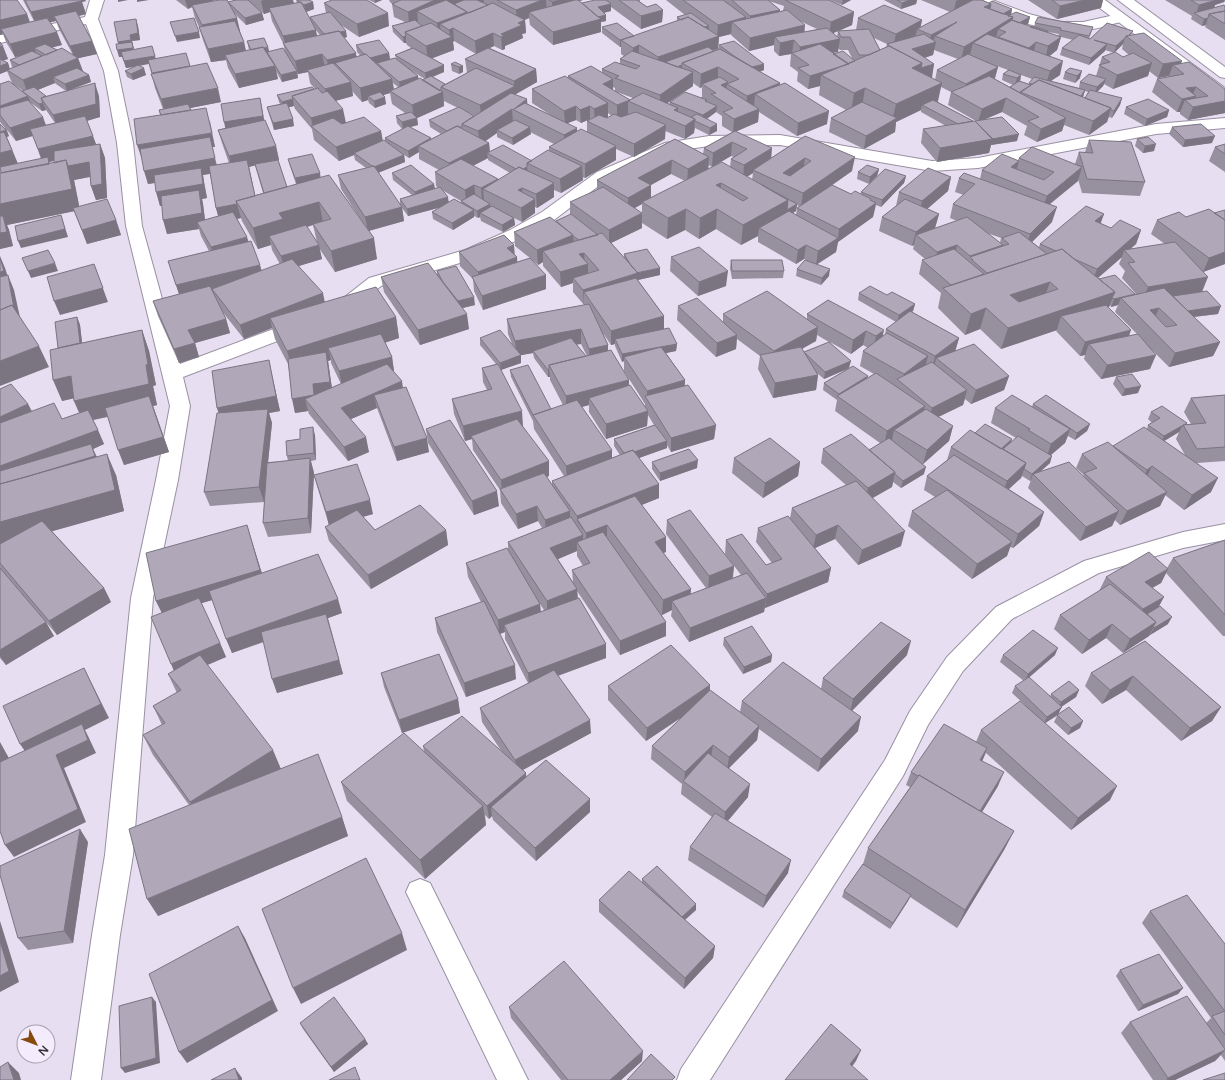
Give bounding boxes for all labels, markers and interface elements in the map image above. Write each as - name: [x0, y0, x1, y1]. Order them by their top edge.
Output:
- north arrow: [16, 1024, 56, 1064]
- text: N: [35, 1043, 51, 1058]

